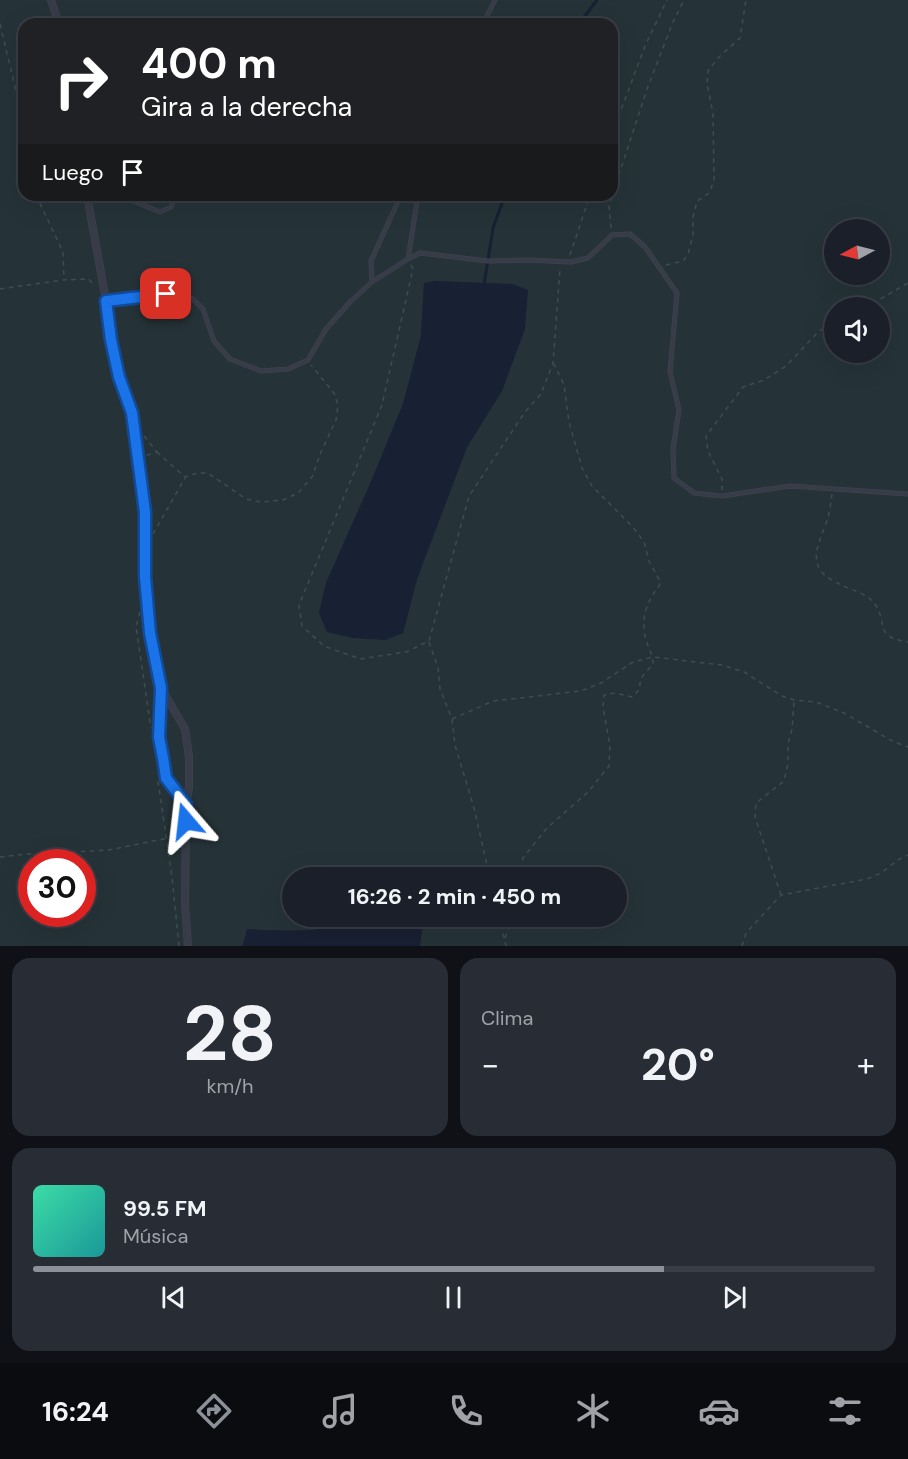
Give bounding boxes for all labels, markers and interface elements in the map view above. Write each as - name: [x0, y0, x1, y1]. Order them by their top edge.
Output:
- text: 400 m: [141, 36, 277, 91]
- icon: right: [42, 42, 120, 120]
- text: Gira a la derecha: [141, 89, 352, 124]
- icon: arrive: [116, 156, 149, 189]
- text: Luego: [42, 158, 104, 187]
- north arrow: [824, 219, 890, 285]
- map controls: [824, 219, 890, 363]
- pin: [140, 268, 191, 319]
- icon: arrive: [149, 277, 182, 310]
- button: sound: [824, 297, 890, 363]
- position arrow: [154, 789, 218, 853]
- speed limit sign: 30: [18, 849, 96, 927]
- text: 16:26 · 2 min · 450 m: [348, 882, 561, 911]
- text: 28: [183, 983, 277, 1084]
- text: Clima: [481, 1005, 533, 1031]
- text: 20°: [641, 1035, 715, 1094]
- text: −: [481, 1043, 499, 1086]
- text: +: [857, 1043, 875, 1086]
- text: km/h: [206, 1073, 254, 1099]
- text: 99.5 FM: [123, 1194, 206, 1223]
- text: Música: [123, 1223, 188, 1249]
- icon: previous: [157, 1281, 190, 1314]
- icon: pause: [437, 1281, 470, 1314]
- icon: next: [718, 1281, 751, 1314]
- icon: directions: [193, 1390, 235, 1432]
- icon: music: [319, 1390, 361, 1432]
- icon: phone: [445, 1390, 487, 1432]
- icon: climate: [572, 1390, 614, 1432]
- icon: car: [698, 1390, 740, 1432]
- icon: filters: [824, 1390, 866, 1432]
- text: 16:24: [42, 1394, 109, 1429]

